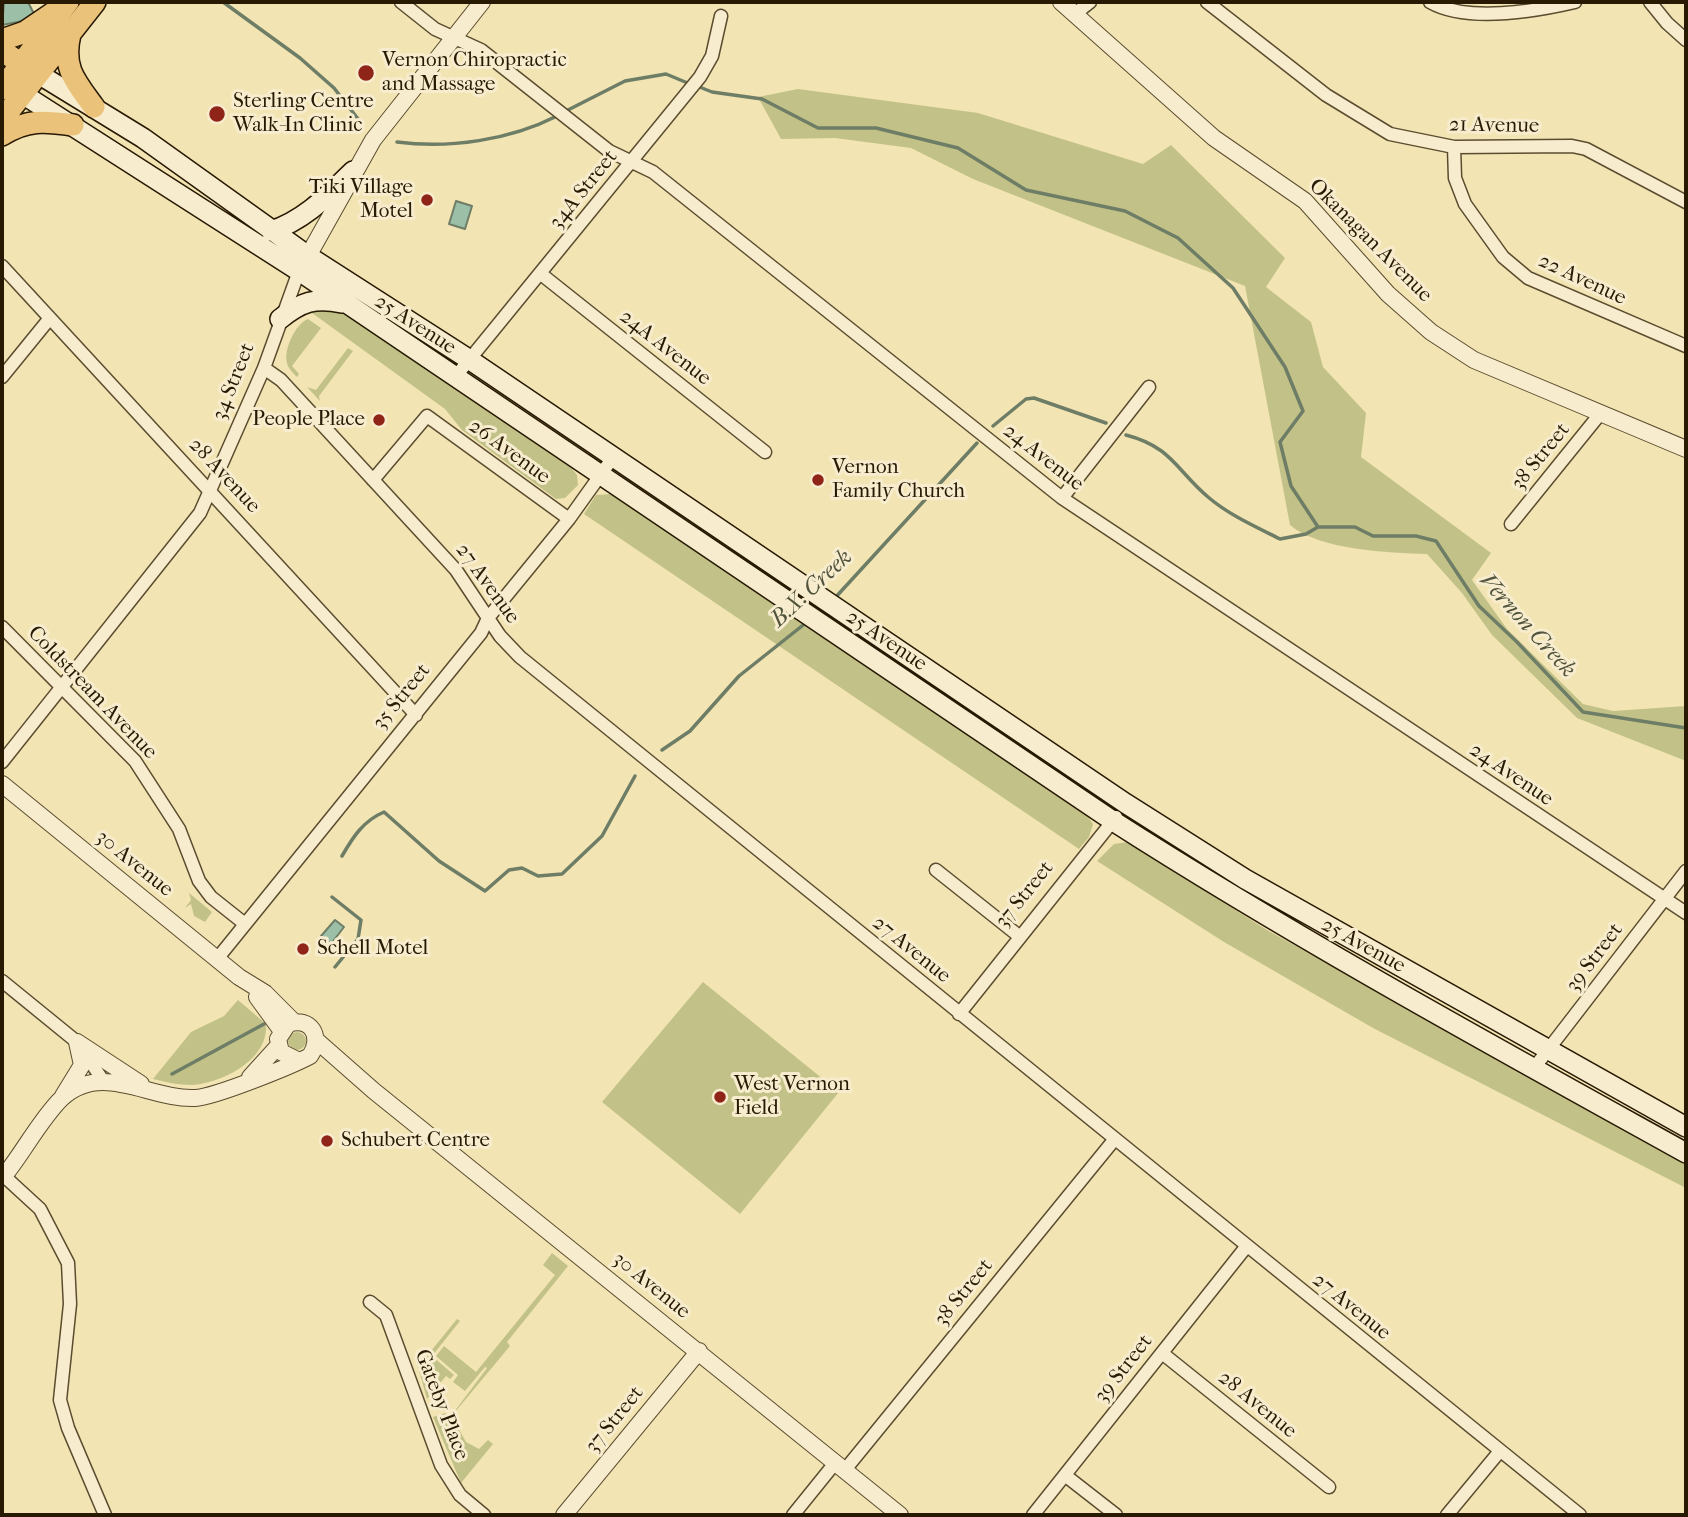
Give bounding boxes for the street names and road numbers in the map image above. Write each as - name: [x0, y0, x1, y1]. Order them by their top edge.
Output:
- street label: 21 Avenue: [1449, 113, 1539, 139]
- street label: 34A Street: [544, 145, 624, 235]
- street label: Okanagan Avenue: [1303, 174, 1437, 308]
- street label: 22 Avenue: [1534, 249, 1630, 311]
- street label: 25 Avenue: [369, 289, 461, 361]
- street label: 24A Avenue: [614, 304, 716, 392]
- street label: 34 Street: [207, 340, 261, 424]
- street label: 26 Avenue: [463, 414, 555, 490]
- street label: 38 Street: [1506, 418, 1576, 496]
- street label: 24 Avenue: [998, 419, 1088, 497]
- street label: 28 Avenue: [183, 433, 265, 519]
- street label: 27 Avenue: [449, 539, 525, 629]
- street label: 25 Avenue: [841, 605, 931, 677]
- street label: Coldstream Avenue: [22, 621, 162, 765]
- street label: 35 Street: [368, 659, 436, 735]
- street label: 24 Avenue: [1464, 738, 1558, 812]
- street label: 30 Avenue: [90, 825, 178, 903]
- street label: 37 Street: [990, 857, 1060, 933]
- street label: 27 Avenue: [867, 911, 955, 989]
- street label: 25 Avenue: [1317, 913, 1409, 979]
- street label: 39 Street: [1561, 919, 1629, 997]
- street label: 30 Avenue: [607, 1247, 695, 1325]
- street label: 38 Street: [929, 1254, 999, 1332]
- street label: 27 Avenue: [1307, 1268, 1395, 1346]
- street label: 39 Street: [1090, 1330, 1158, 1408]
- street label: Gateby Place: [408, 1346, 474, 1464]
- street label: 28 Avenue: [1213, 1366, 1301, 1444]
- street label: 37 Street: [580, 1382, 650, 1458]

